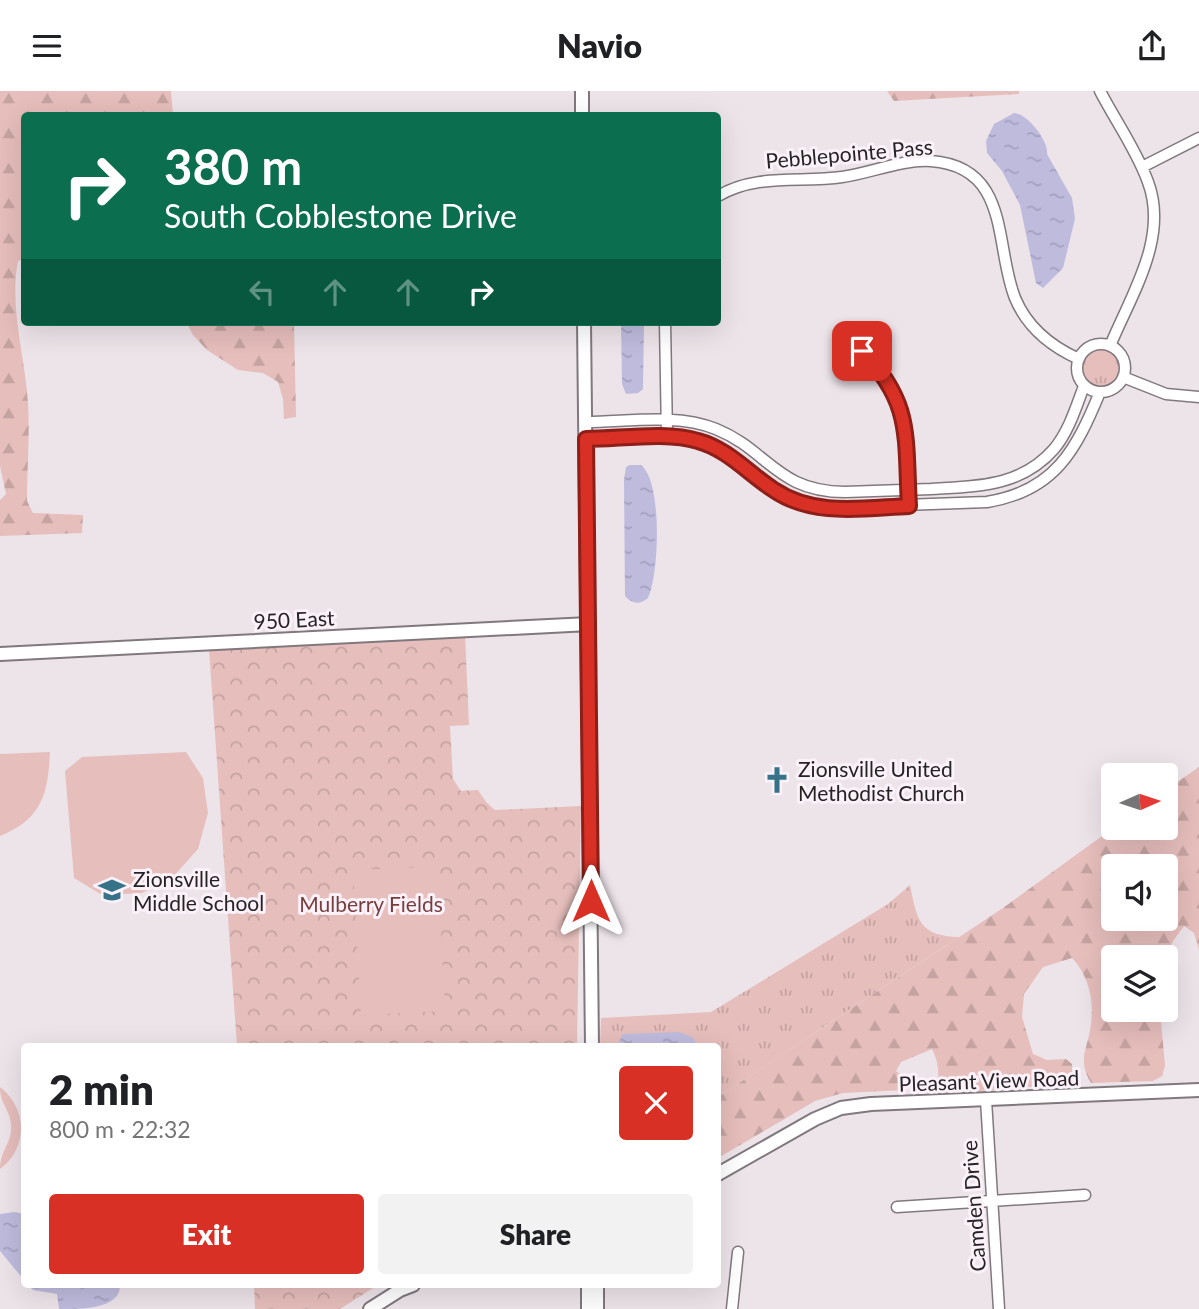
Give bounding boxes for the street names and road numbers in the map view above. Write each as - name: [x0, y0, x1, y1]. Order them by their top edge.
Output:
- street label: Pebblepointe Pass: [764, 133, 934, 173]
- street label: 950 East: [253, 604, 336, 634]
- street label: Pleasant View Road: [898, 1064, 1080, 1096]
- street label: Camden Drive: [956, 1139, 990, 1273]

